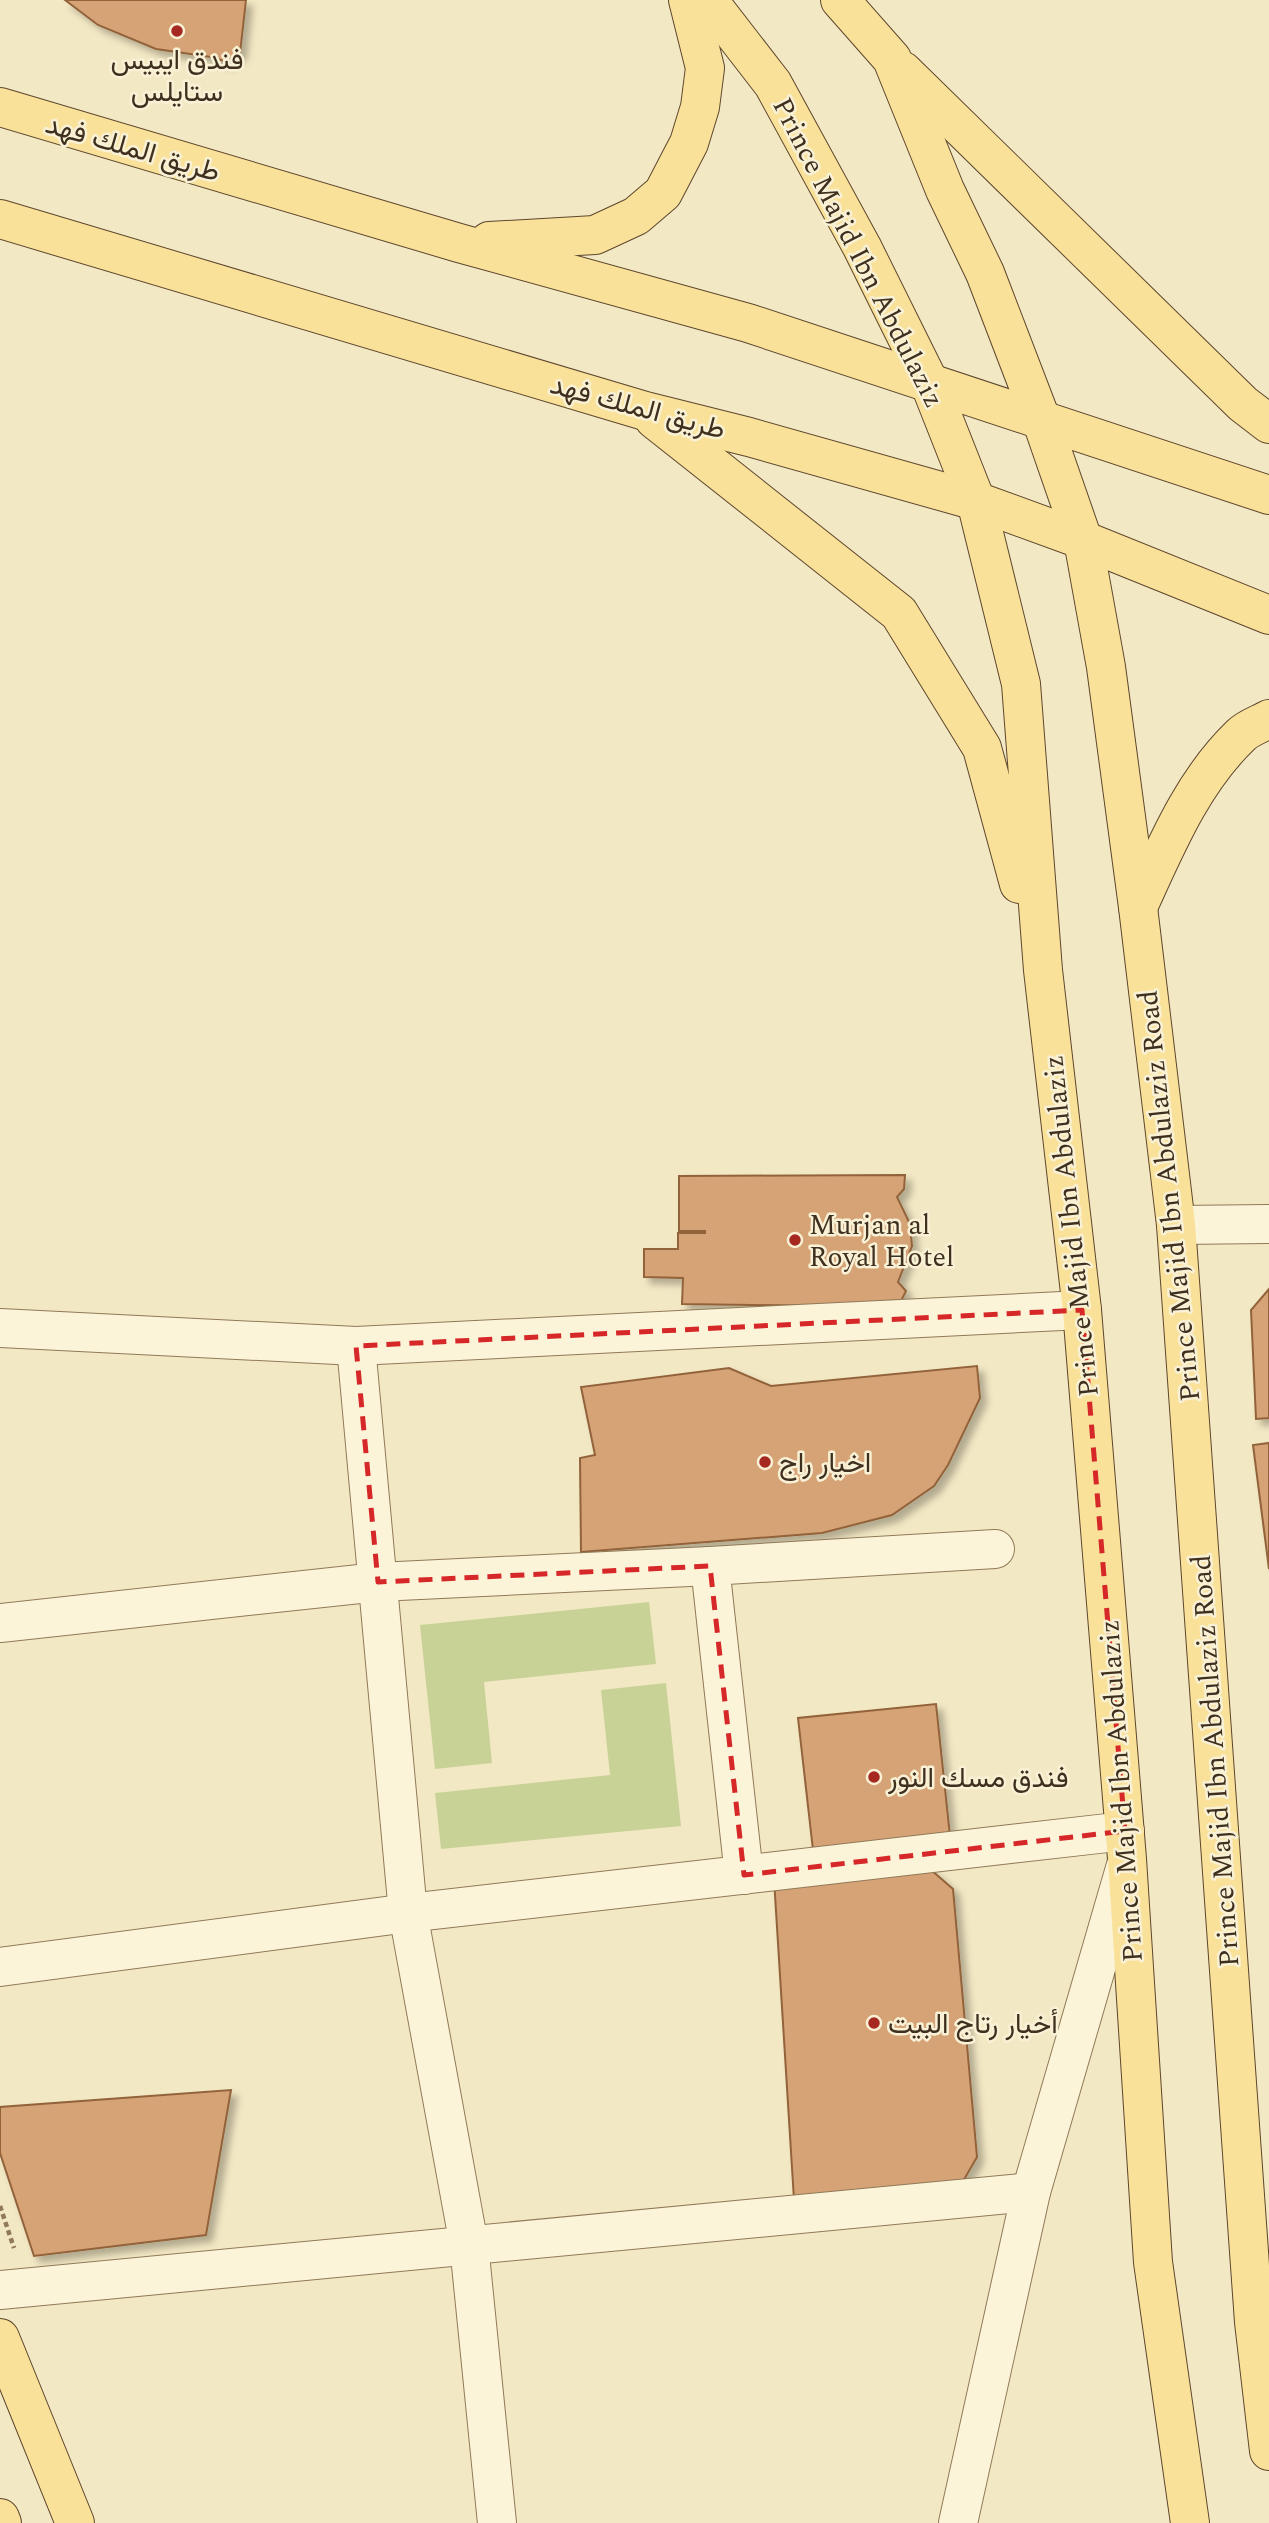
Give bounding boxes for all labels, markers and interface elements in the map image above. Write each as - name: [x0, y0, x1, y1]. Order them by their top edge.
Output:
- marker: فندق ايبيس ستايلس: [169, 23, 185, 39]
- place label: فندق ايبيس ستايلس: [110, 39, 244, 114]
- street label: Prince Majid Ibn Abdulaziz: [761, 90, 955, 415]
- street label: طريق الملك فهد: [40, 103, 225, 194]
- street label: طريق الملك فهد: [545, 363, 730, 452]
- street label: Prince Majid Ibn Abdulaziz Road: [1126, 988, 1212, 1404]
- street label: Prince Majid Ibn Abdulaziz: [1032, 1053, 1111, 1399]
- place label: Murjan al Royal Hotel: [809, 1204, 954, 1279]
- marker: Murjan al Royal Hotel: [787, 1232, 803, 1248]
- place label: اخيار راج: [779, 1442, 871, 1485]
- marker: اخيار راج: [757, 1454, 773, 1470]
- street label: Prince Majid Ibn Abdulaziz Road: [1180, 1553, 1251, 1969]
- street label: Prince Majid Ibn Abdulaziz: [1088, 1618, 1155, 1964]
- place label: فندق مسك النور: [887, 1757, 1069, 1800]
- marker: فندق مسك النور: [866, 1769, 882, 1785]
- place label: أخيار رتاج البيت: [888, 2003, 1058, 2046]
- marker: أخيار رتاج البيت: [866, 2015, 882, 2031]

